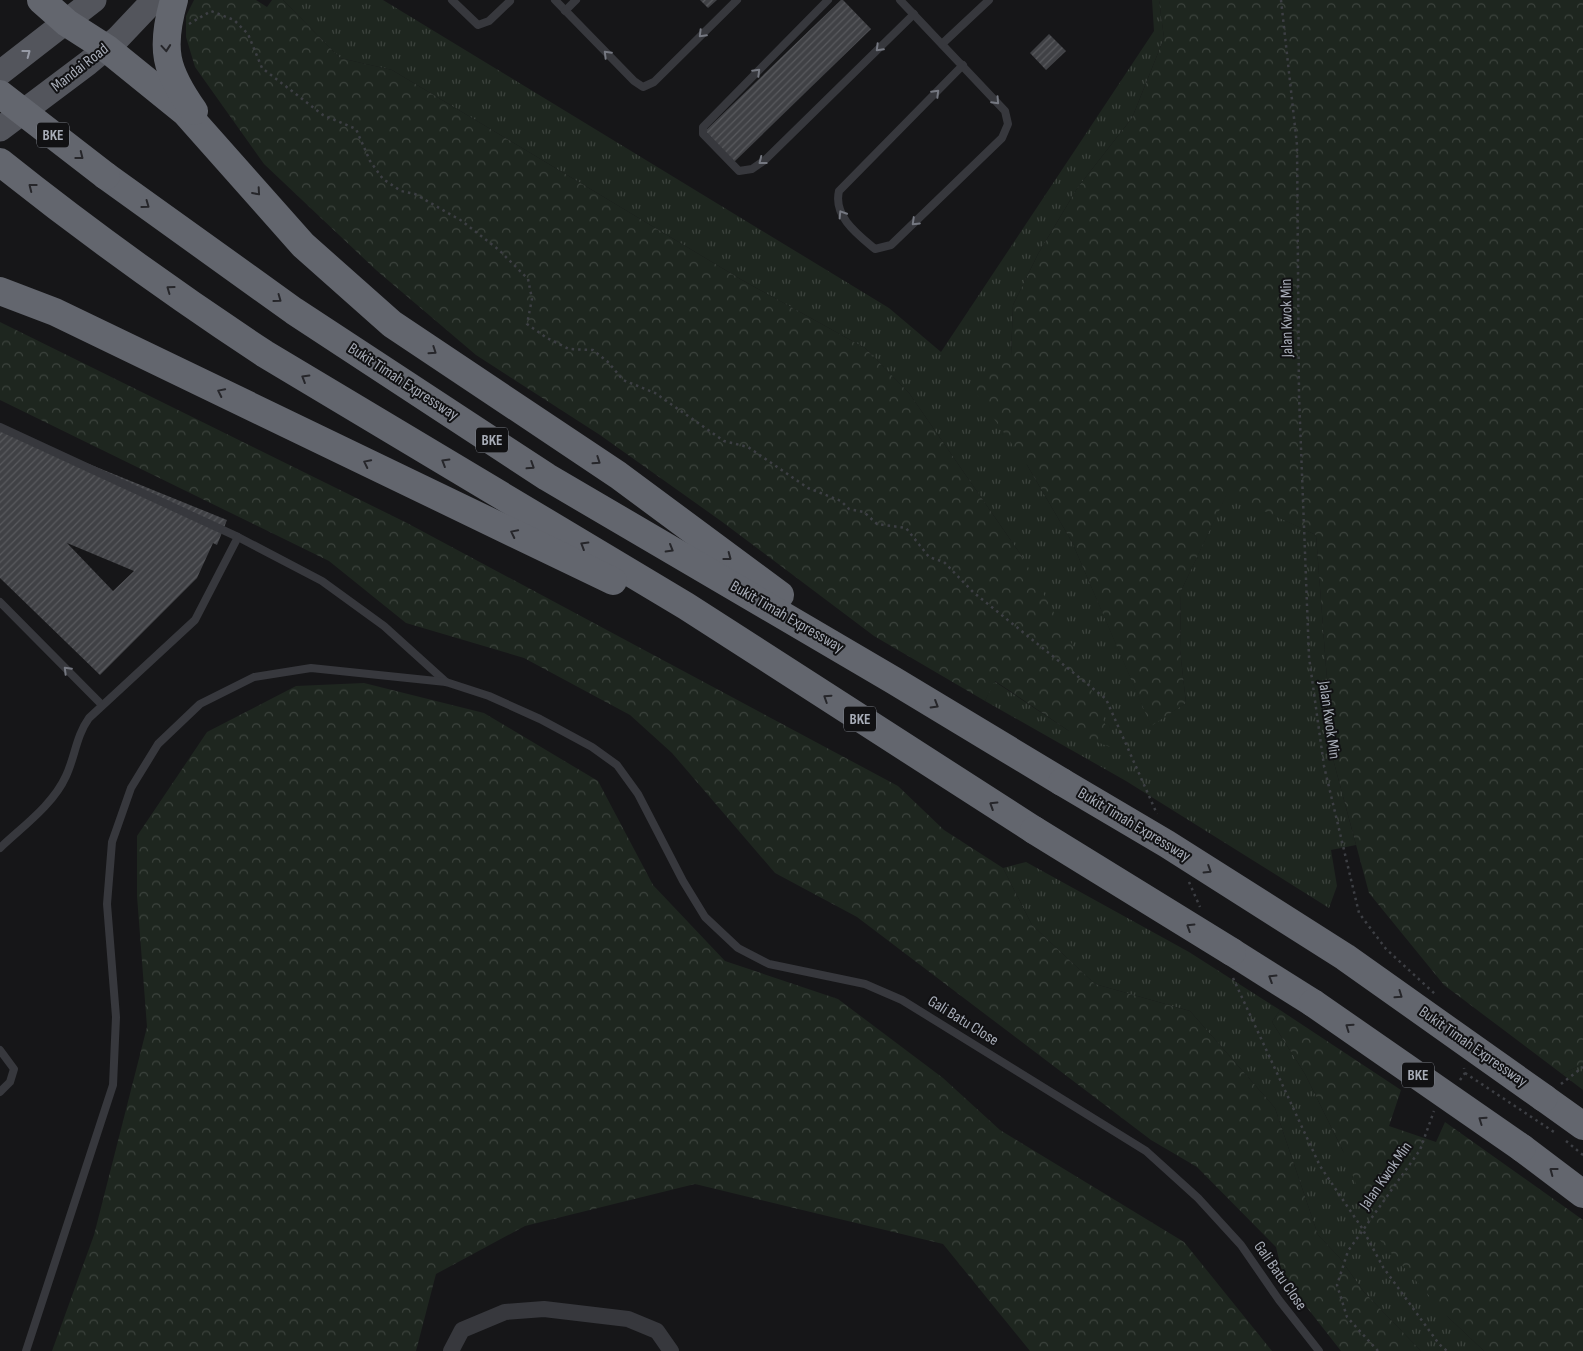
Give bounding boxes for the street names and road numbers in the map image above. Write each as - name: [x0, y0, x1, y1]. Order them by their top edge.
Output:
- street label: Mandai Road: [48, 40, 112, 96]
- road number: BKE: [37, 122, 69, 148]
- street label: Jalan Kwok Min: [1277, 279, 1297, 358]
- street label: Bukit Timah Expressway: [344, 339, 462, 425]
- road number: BKE: [476, 428, 508, 452]
- street label: Bukit Timah Expressway: [727, 577, 847, 657]
- street label: Jalan Kwok Min: [1314, 679, 1344, 760]
- road number: BKE: [844, 706, 876, 732]
- street label: Bukit Timah Expressway: [1074, 784, 1194, 866]
- street label: Gali Batu Close: [924, 992, 1002, 1050]
- street label: Bukit Timah Expressway: [1415, 1003, 1531, 1091]
- road number: BKE: [1402, 1062, 1434, 1088]
- street label: Jalan Kwok Min: [1355, 1138, 1416, 1214]
- street label: Gali Batu Close: [1249, 1238, 1311, 1314]

